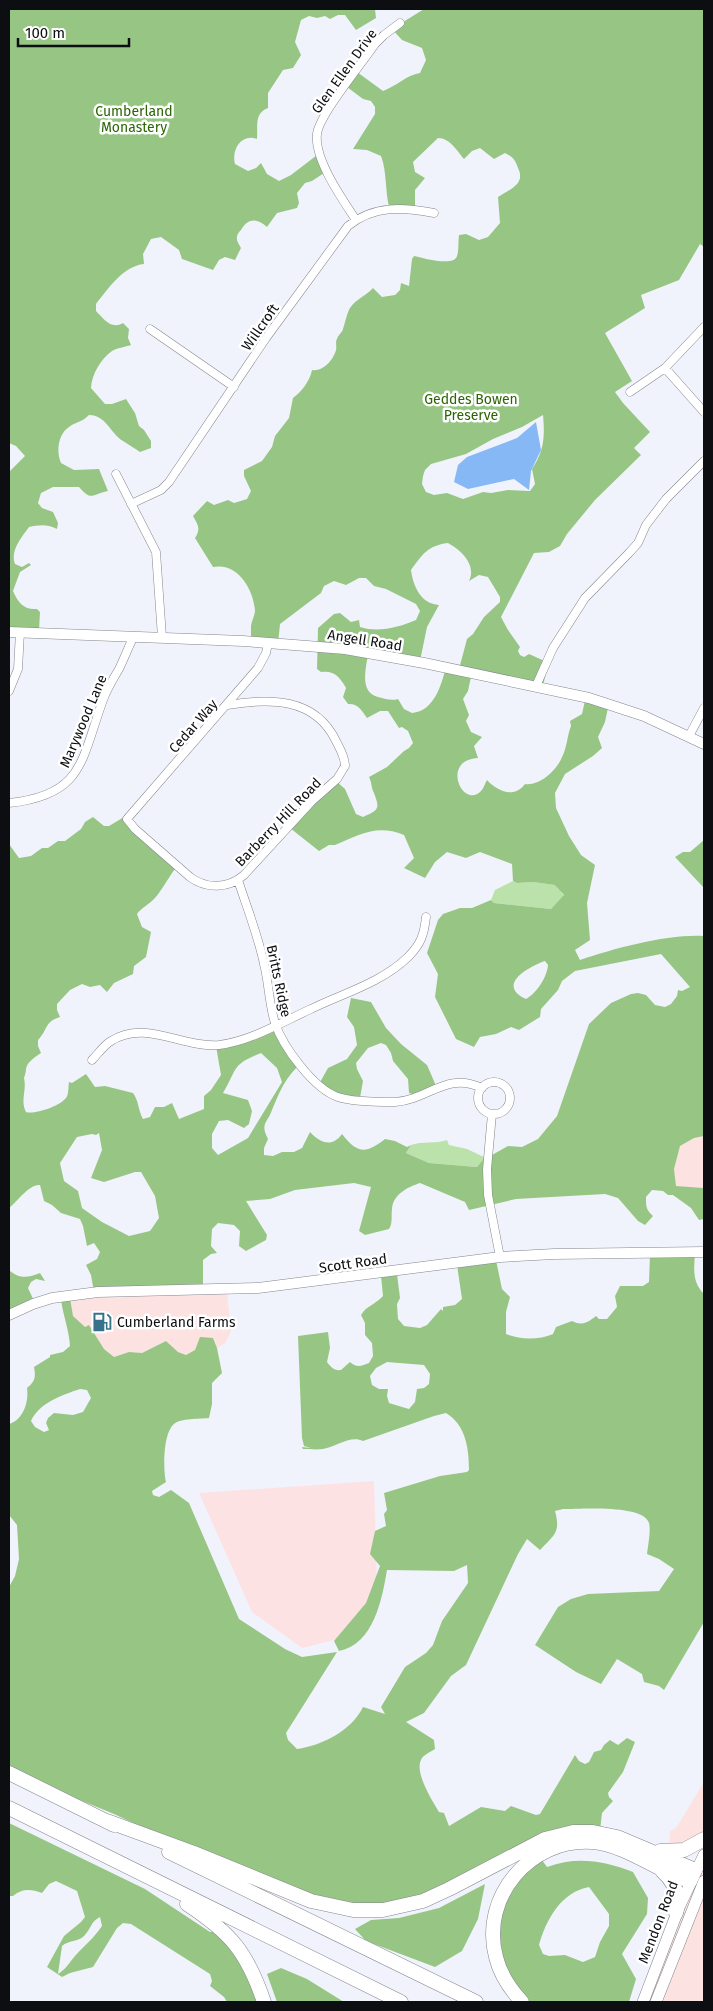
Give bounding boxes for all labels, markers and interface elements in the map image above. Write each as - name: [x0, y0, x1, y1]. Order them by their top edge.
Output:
- scale bar: [18, 15, 129, 47]
- text: 100 m: [25, 24, 65, 42]
- street label: Glen Ellen Drive: [308, 26, 381, 117]
- park label: Cumberland Monastery: [95, 103, 173, 136]
- street label: Willcroft: [238, 300, 283, 354]
- park label: Geddes Bowen Preserve: [424, 391, 518, 424]
- street label: Angell Road: [326, 626, 403, 655]
- street label: Marywood Lane: [56, 672, 111, 770]
- street label: Cedar Way: [165, 696, 221, 757]
- street label: Barberry Hill Road: [232, 775, 325, 870]
- street label: Britts Ridge: [263, 943, 294, 1019]
- street label: Scott Road: [318, 1250, 388, 1277]
- fuel station icon: Cumberland Farms: [91, 1311, 113, 1333]
- place label: Cumberland Farms: [117, 1314, 236, 1331]
- street label: Mendon Road: [635, 1878, 682, 1966]

